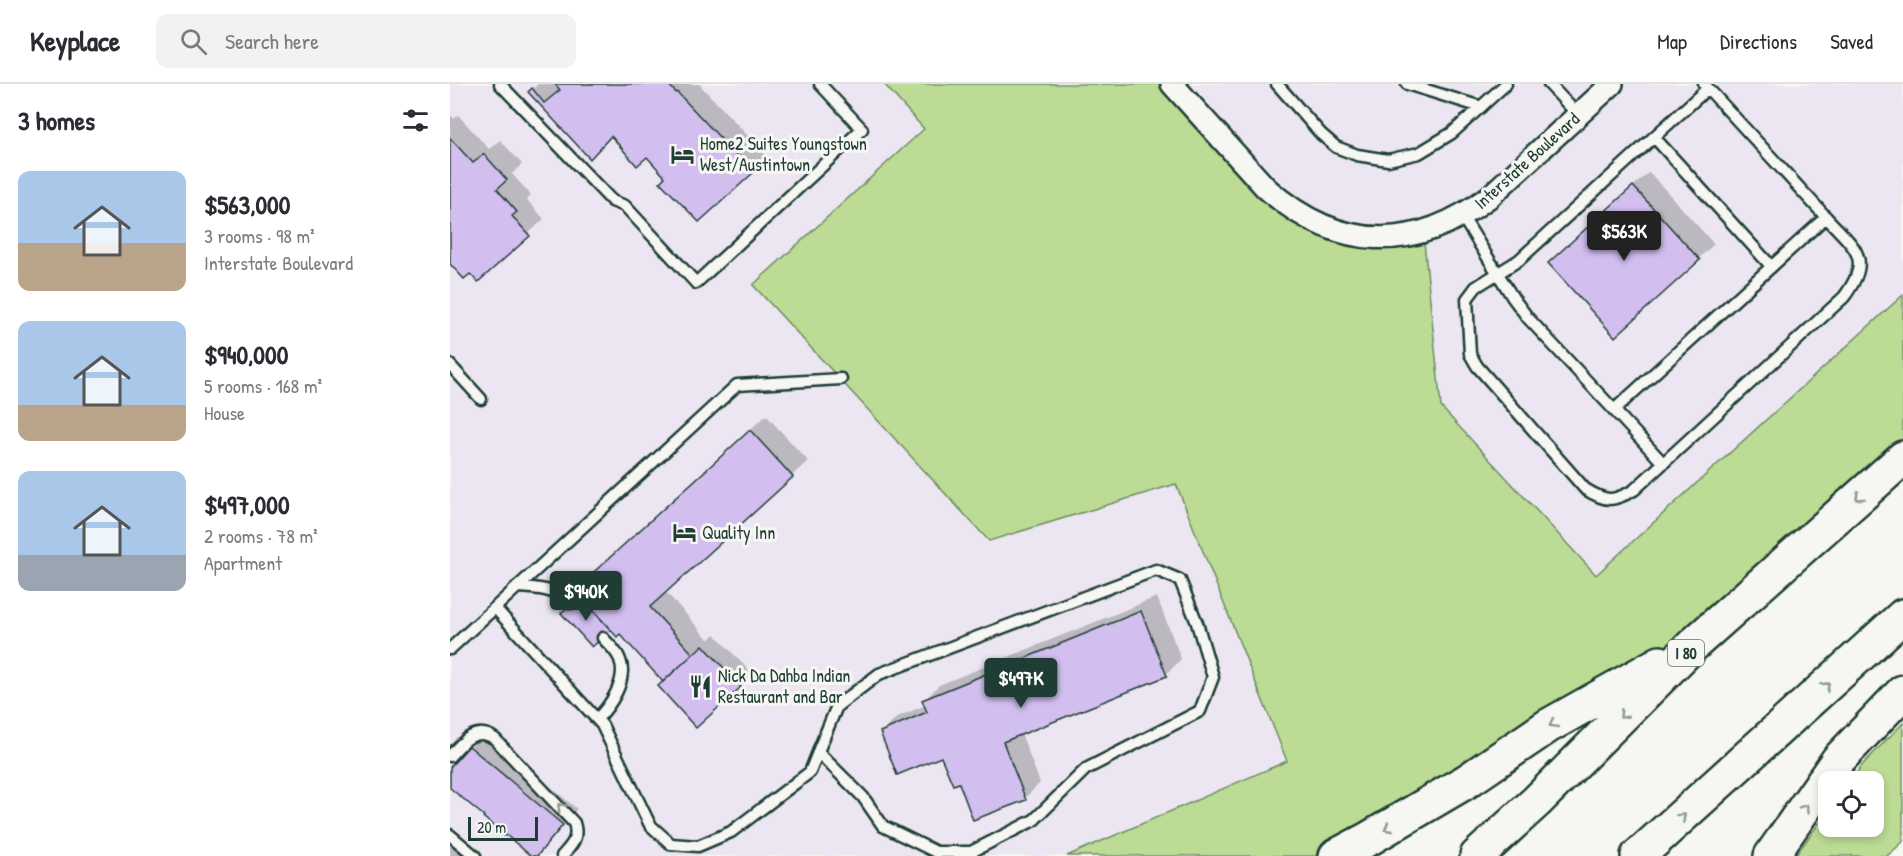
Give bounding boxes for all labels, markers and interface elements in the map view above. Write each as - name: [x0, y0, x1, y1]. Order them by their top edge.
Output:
- search box: [156, 14, 576, 68]
- text: Keyplace: [30, 22, 120, 60]
- icon: search: [177, 25, 210, 58]
- text: Search here: [225, 26, 319, 56]
- text: Map: [1657, 27, 1687, 56]
- text: Directions: [1720, 27, 1797, 56]
- text: Saved: [1830, 27, 1873, 56]
- text: 3 homes: [18, 103, 95, 138]
- icon: filters: [399, 104, 432, 137]
- street label: Interstate Boulevard: [1468, 106, 1585, 215]
- place label: Home2 Suites Youngstown West/Austintown: [700, 131, 867, 177]
- hotel icon: Home2 Suites Youngstown West/Austintown: [669, 141, 695, 167]
- text: $563,000: [204, 187, 290, 222]
- icon: home: [66, 195, 138, 267]
- pin: $563K: [1582, 211, 1666, 262]
- text: $563K: [1601, 217, 1647, 244]
- text: 3 rooms · 98 m²: [204, 222, 315, 249]
- text: Interstate Boulevard: [204, 249, 353, 276]
- text: $940,000: [204, 337, 288, 372]
- icon: home: [66, 345, 138, 417]
- text: 5 rooms · 168 m²: [204, 372, 322, 399]
- text: House: [204, 399, 245, 426]
- text: $497,000: [204, 487, 290, 522]
- one-way arrow: [1855, 490, 1866, 501]
- icon: home: [66, 495, 138, 567]
- hotel icon: Quality Inn: [671, 520, 697, 546]
- place label: Quality Inn: [702, 520, 775, 545]
- text: 2 rooms · 78 m²: [204, 522, 318, 549]
- text: Apartment: [204, 549, 282, 576]
- pin: $940K: [544, 571, 628, 622]
- text: $940K: [564, 577, 608, 604]
- road number: I 80: [1668, 640, 1704, 666]
- pin: $497K: [979, 658, 1063, 709]
- place label: Nick Da Dahba Indian Restaurant and Bar: [718, 663, 850, 709]
- text: $497K: [998, 664, 1044, 691]
- restaurant icon: Nick Da Dahba Indian Restaurant and Bar: [687, 673, 713, 699]
- one-way arrow: [1819, 682, 1830, 693]
- one-way arrow: [1620, 707, 1631, 718]
- one-way arrow: [1549, 717, 1559, 728]
- map controls: [1818, 771, 1884, 837]
- button: locate: [1818, 771, 1884, 837]
- one-way arrow: [558, 804, 569, 815]
- one-way arrow: [1798, 804, 1809, 815]
- one-way arrow: [1675, 813, 1686, 824]
- scale bar: [468, 814, 538, 842]
- text: 20 m: [477, 816, 506, 838]
- one-way arrow: [1384, 820, 1394, 832]

